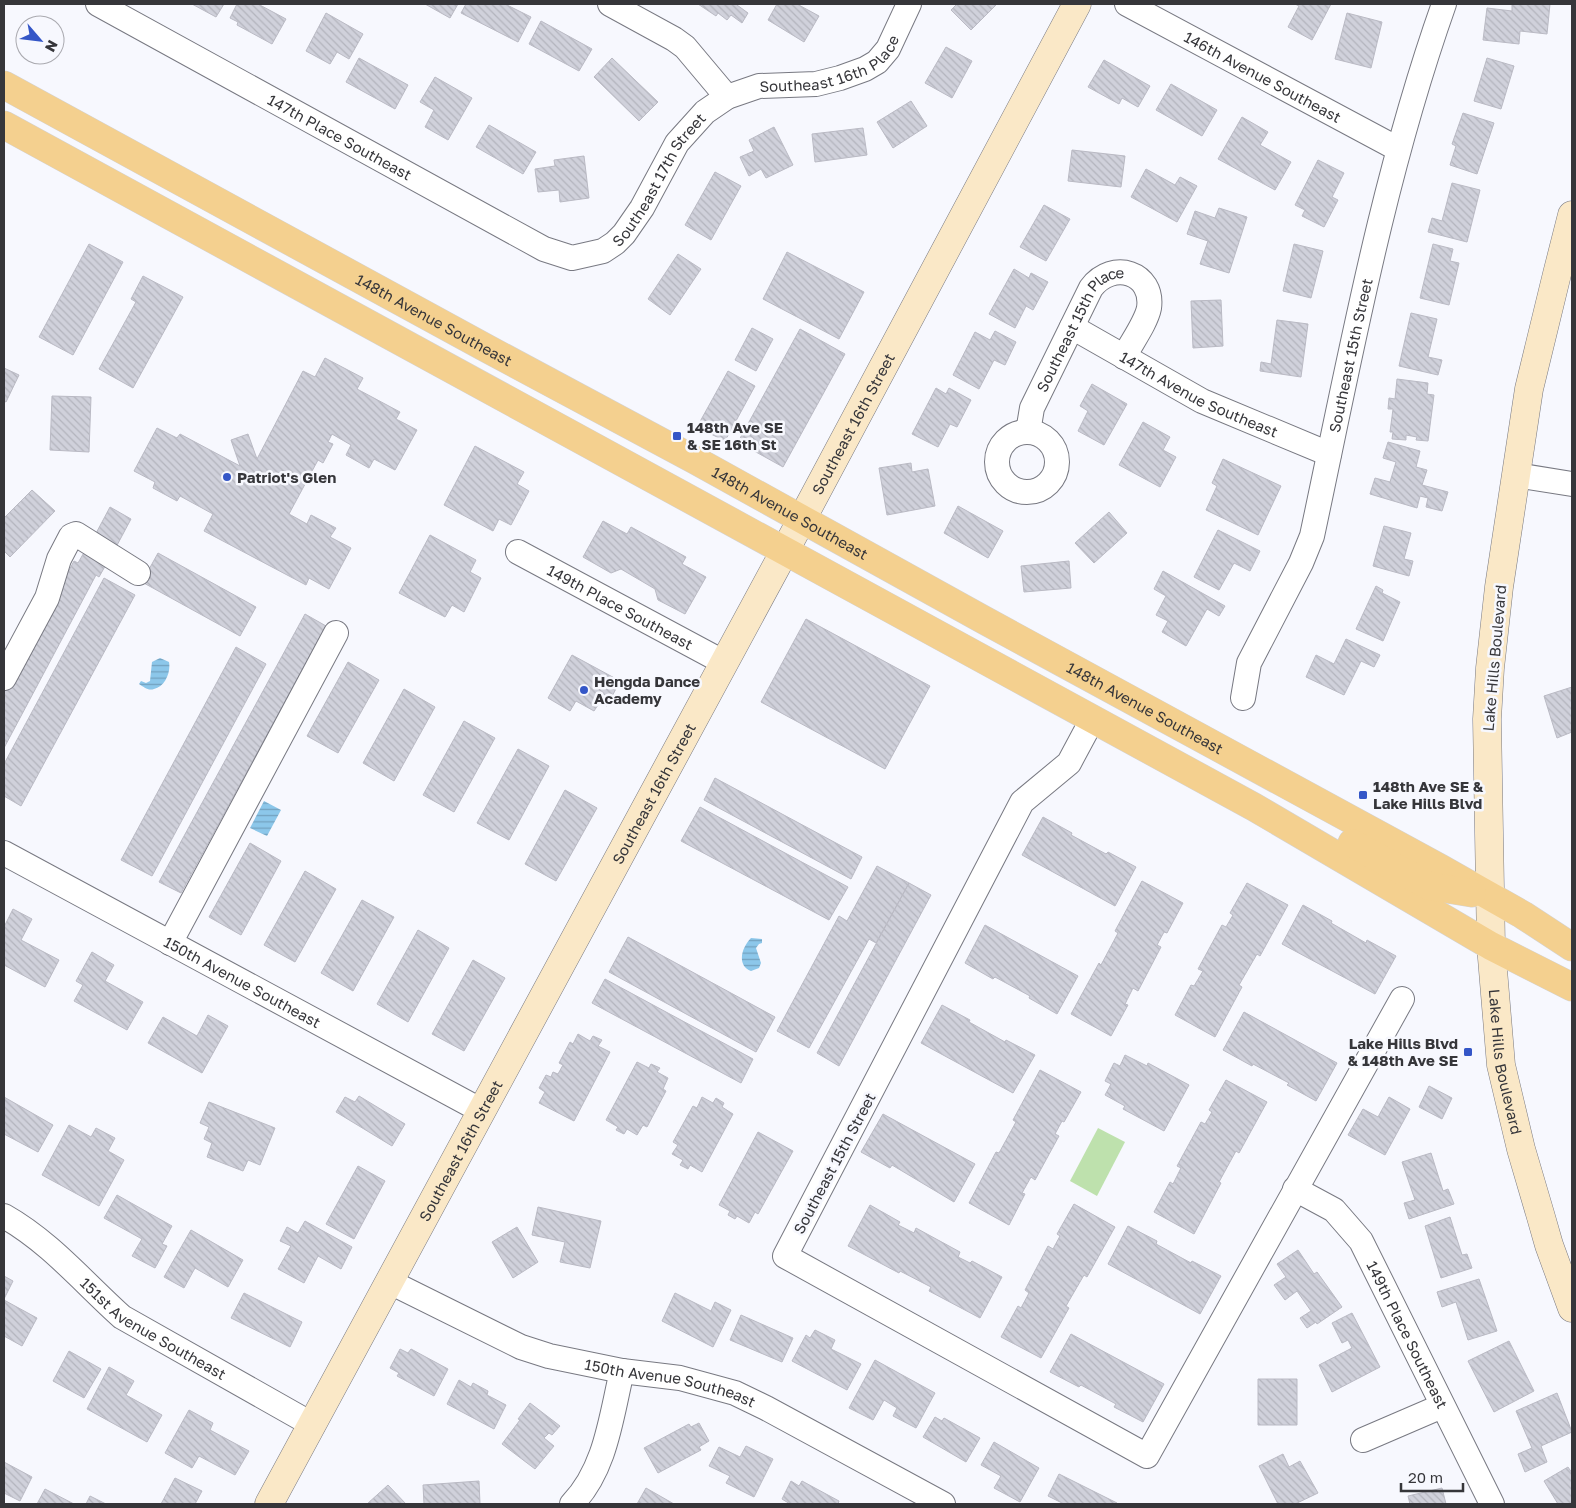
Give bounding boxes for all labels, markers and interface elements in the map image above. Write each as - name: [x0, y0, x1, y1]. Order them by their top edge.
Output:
- north arrow: [15, 15, 65, 65]
- street label: 146th Avenue Southeast: [1181, 27, 1344, 126]
- street label: Southeast 16th Place: [759, 32, 902, 95]
- text: N: [42, 38, 62, 55]
- street label: 147th Place Southeast: [265, 90, 415, 184]
- street label: Southeast 17th Street: [608, 109, 709, 250]
- street label: Southeast 15th Place: [1032, 263, 1125, 395]
- street label: 148th Avenue Southeast: [353, 270, 516, 369]
- street label: Southeast 15th Street: [1325, 277, 1376, 434]
- street label: 147th Avenue Southeast: [1117, 347, 1281, 441]
- street label: Southeast 16th Street: [808, 350, 898, 497]
- place label: 148th Ave SE & SE 16th St: [687, 418, 783, 453]
- marker: 148th Ave SE & SE 16th St: [671, 430, 683, 442]
- street label: 148th Avenue Southeast: [709, 462, 871, 563]
- place label: Patriot's Glen: [237, 468, 336, 486]
- marker: Patriot's Glen: [221, 471, 233, 483]
- street label: 149th Place Southeast: [544, 561, 696, 653]
- street label: Lake Hills Boulevard: [1479, 584, 1509, 732]
- street label: 148th Avenue Southeast: [1064, 658, 1227, 757]
- place label: Hengda Dance Academy: [594, 672, 700, 707]
- marker: Hengda Dance Academy: [578, 684, 590, 696]
- street label: Southeast 16th Street: [608, 720, 699, 867]
- place label: 148th Ave SE & Lake Hills Blvd: [1373, 777, 1484, 812]
- marker: 148th Ave SE & Lake Hills Blvd: [1357, 789, 1369, 801]
- street label: 150th Avenue Southeast: [161, 932, 324, 1031]
- street label: Lake Hills Boulevard: [1486, 988, 1526, 1136]
- place label: Lake Hills Blvd & 148th Ave SE: [1348, 1034, 1458, 1069]
- marker: Lake Hills Blvd & 148th Ave SE: [1462, 1046, 1474, 1058]
- street label: Southeast 16th Street: [415, 1077, 506, 1224]
- street label: Southeast 15th Street: [789, 1089, 879, 1237]
- street label: 149th Place Southeast: [1363, 1258, 1452, 1411]
- street label: 151st Avenue Southeast: [77, 1274, 229, 1383]
- street label: 150th Avenue Southeast: [583, 1355, 759, 1411]
- scale bar: [1401, 1460, 1464, 1492]
- text: 20 m: [1408, 1468, 1443, 1486]

